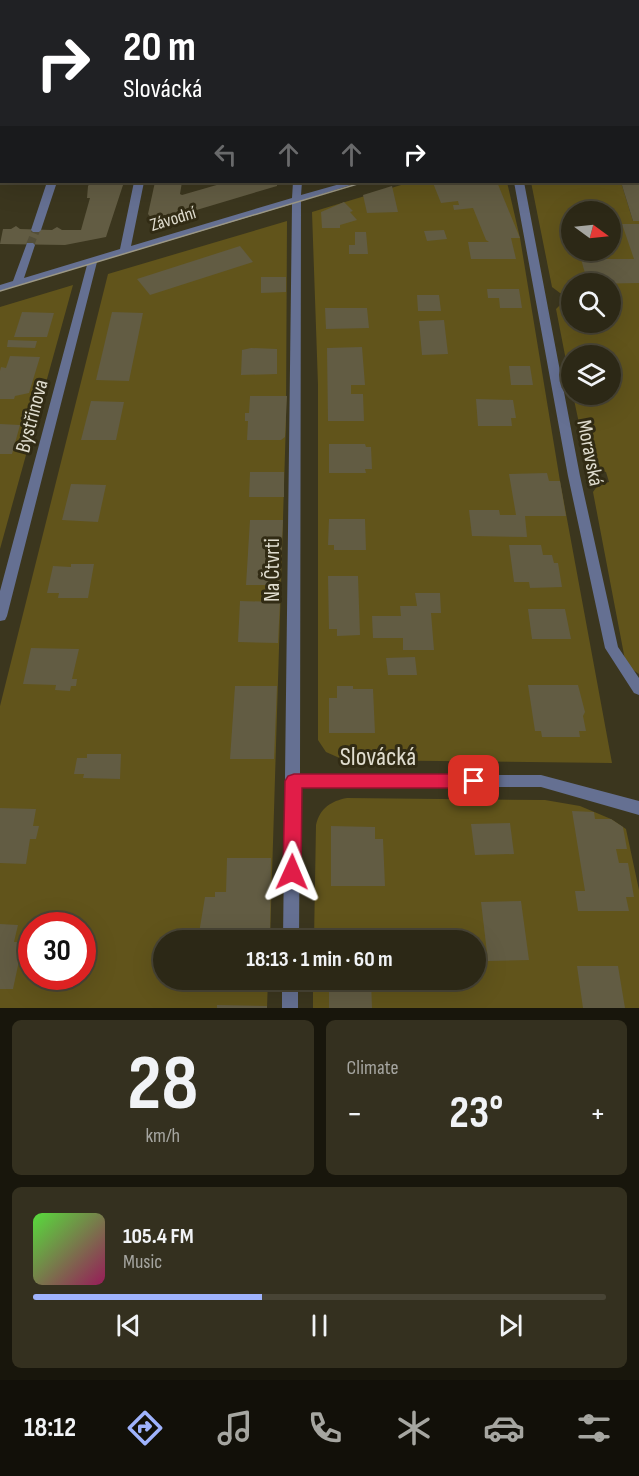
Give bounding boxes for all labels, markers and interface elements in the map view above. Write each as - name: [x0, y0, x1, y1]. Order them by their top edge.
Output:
- text: 20 m: [123, 22, 196, 73]
- icon: right: [24, 24, 102, 102]
- text: Slovácká: [123, 73, 203, 105]
- icon: left: [209, 138, 242, 171]
- icon: ahead: [272, 138, 305, 171]
- icon: ahead: [335, 138, 368, 171]
- icon: right: [398, 138, 431, 171]
- north arrow: [561, 201, 621, 261]
- map controls: [561, 201, 621, 405]
- street label: Závodní: [147, 202, 199, 236]
- button: search: [561, 273, 621, 333]
- button: layers: [561, 345, 621, 405]
- street label: Bystřinova: [10, 377, 54, 455]
- street label: Moravská: [571, 418, 609, 488]
- street label: Na Čtvrti: [260, 538, 285, 602]
- street label: Slovácká: [340, 742, 416, 773]
- pin: [448, 755, 499, 806]
- icon: arrive: [457, 764, 490, 797]
- position arrow: [260, 840, 324, 904]
- speed limit sign: 30: [18, 912, 96, 990]
- text: 18:13 · 1 min · 60 m: [246, 946, 393, 973]
- text: 28: [127, 1038, 198, 1131]
- text: Climate: [347, 1056, 399, 1080]
- text: 23°: [449, 1086, 503, 1141]
- text: −: [347, 1094, 363, 1134]
- text: +: [590, 1094, 606, 1134]
- text: km/h: [145, 1124, 180, 1148]
- text: 105.4 FM: [123, 1223, 194, 1250]
- text: Music: [123, 1250, 162, 1274]
- icon: previous: [112, 1309, 145, 1342]
- icon: pause: [303, 1309, 336, 1342]
- icon: next: [494, 1309, 527, 1342]
- icon: directions: [124, 1407, 166, 1449]
- icon: music: [214, 1407, 256, 1449]
- icon: phone: [304, 1407, 346, 1449]
- icon: climate: [393, 1407, 435, 1449]
- icon: car: [483, 1407, 525, 1449]
- icon: filters: [573, 1407, 615, 1449]
- text: 18:12: [24, 1412, 76, 1444]

